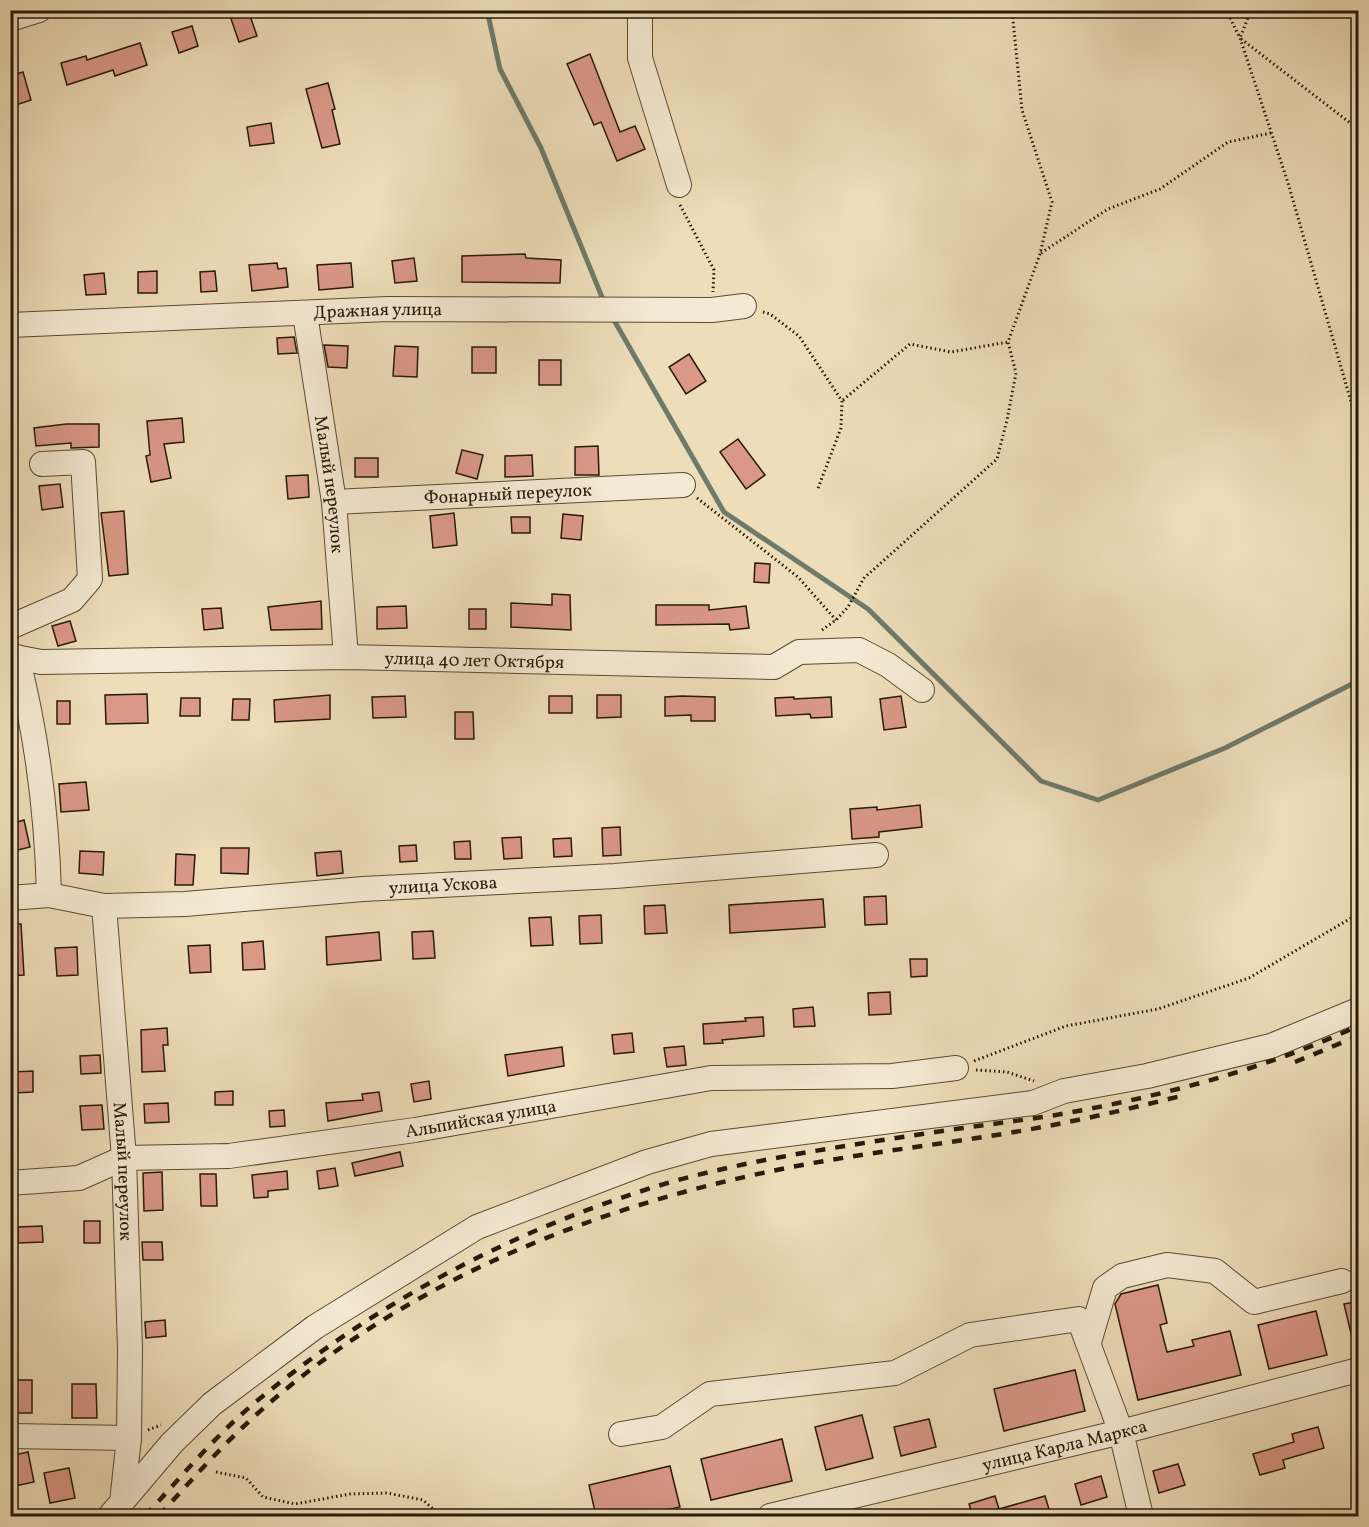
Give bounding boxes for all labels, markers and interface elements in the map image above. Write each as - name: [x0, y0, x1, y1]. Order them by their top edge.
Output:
- street label: Дражная улица: [313, 298, 442, 326]
- street label: Малый переулок: [307, 414, 349, 554]
- street label: Фонарный переулок: [423, 478, 593, 512]
- street label: улица 40 лет Октября: [384, 647, 564, 676]
- street label: улица Ускова: [388, 871, 498, 902]
- street label: Альпийская улица: [404, 1094, 558, 1145]
- street label: Малый переулок: [106, 1101, 138, 1241]
- street label: улица Карла Маркса: [980, 1415, 1150, 1479]

